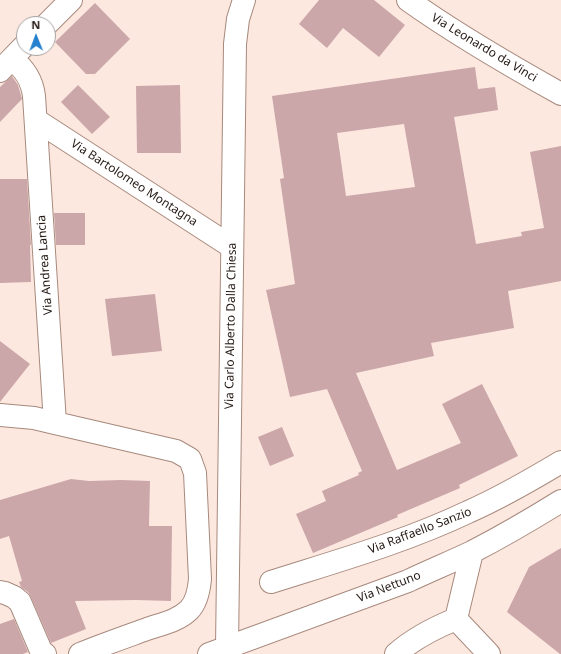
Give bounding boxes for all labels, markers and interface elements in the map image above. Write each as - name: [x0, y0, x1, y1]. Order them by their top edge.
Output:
- street label: Via Leonardo da Vinci: [428, 11, 540, 85]
- north arrow: [16, 16, 56, 56]
- text: N: [31, 17, 40, 32]
- street label: Via Bartolomeo Montagna: [68, 137, 200, 229]
- street label: Via Andrea Lancia: [34, 215, 56, 315]
- street label: Via Carlo Alberto Dalla Chiesa: [222, 243, 240, 409]
- street label: Via Raffaello Sanzio: [366, 505, 474, 557]
- street label: Via Nettuno: [355, 568, 423, 606]

